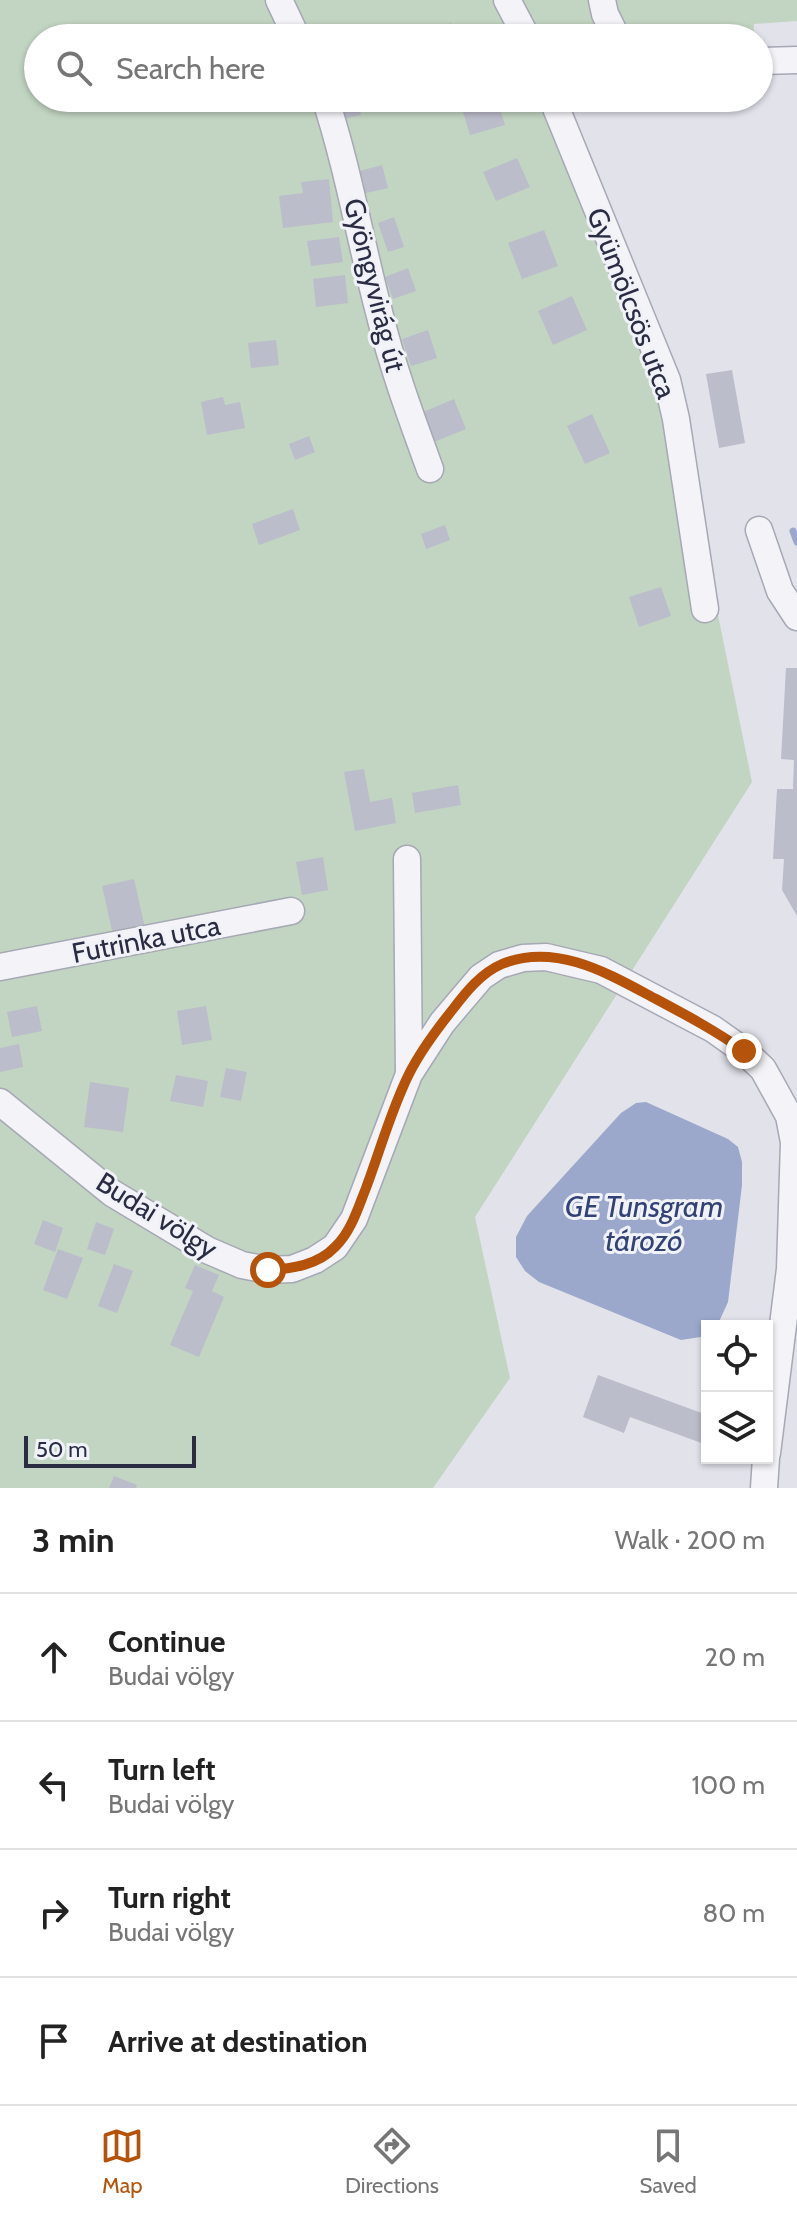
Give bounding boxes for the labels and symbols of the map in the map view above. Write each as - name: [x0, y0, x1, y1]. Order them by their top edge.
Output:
- street label: Gyöngyvirág út: [337, 195, 413, 375]
- street label: Gyümölcsös utca: [580, 203, 684, 404]
- street label: Futrinka utca: [69, 908, 224, 970]
- route end: [726, 1033, 762, 1069]
- street label: Budai völgy: [90, 1165, 224, 1265]
- water label: GE Tunsgram tározó: [565, 1188, 723, 1259]
- route start: [250, 1252, 286, 1288]
- scale bar: [24, 1432, 196, 1468]

